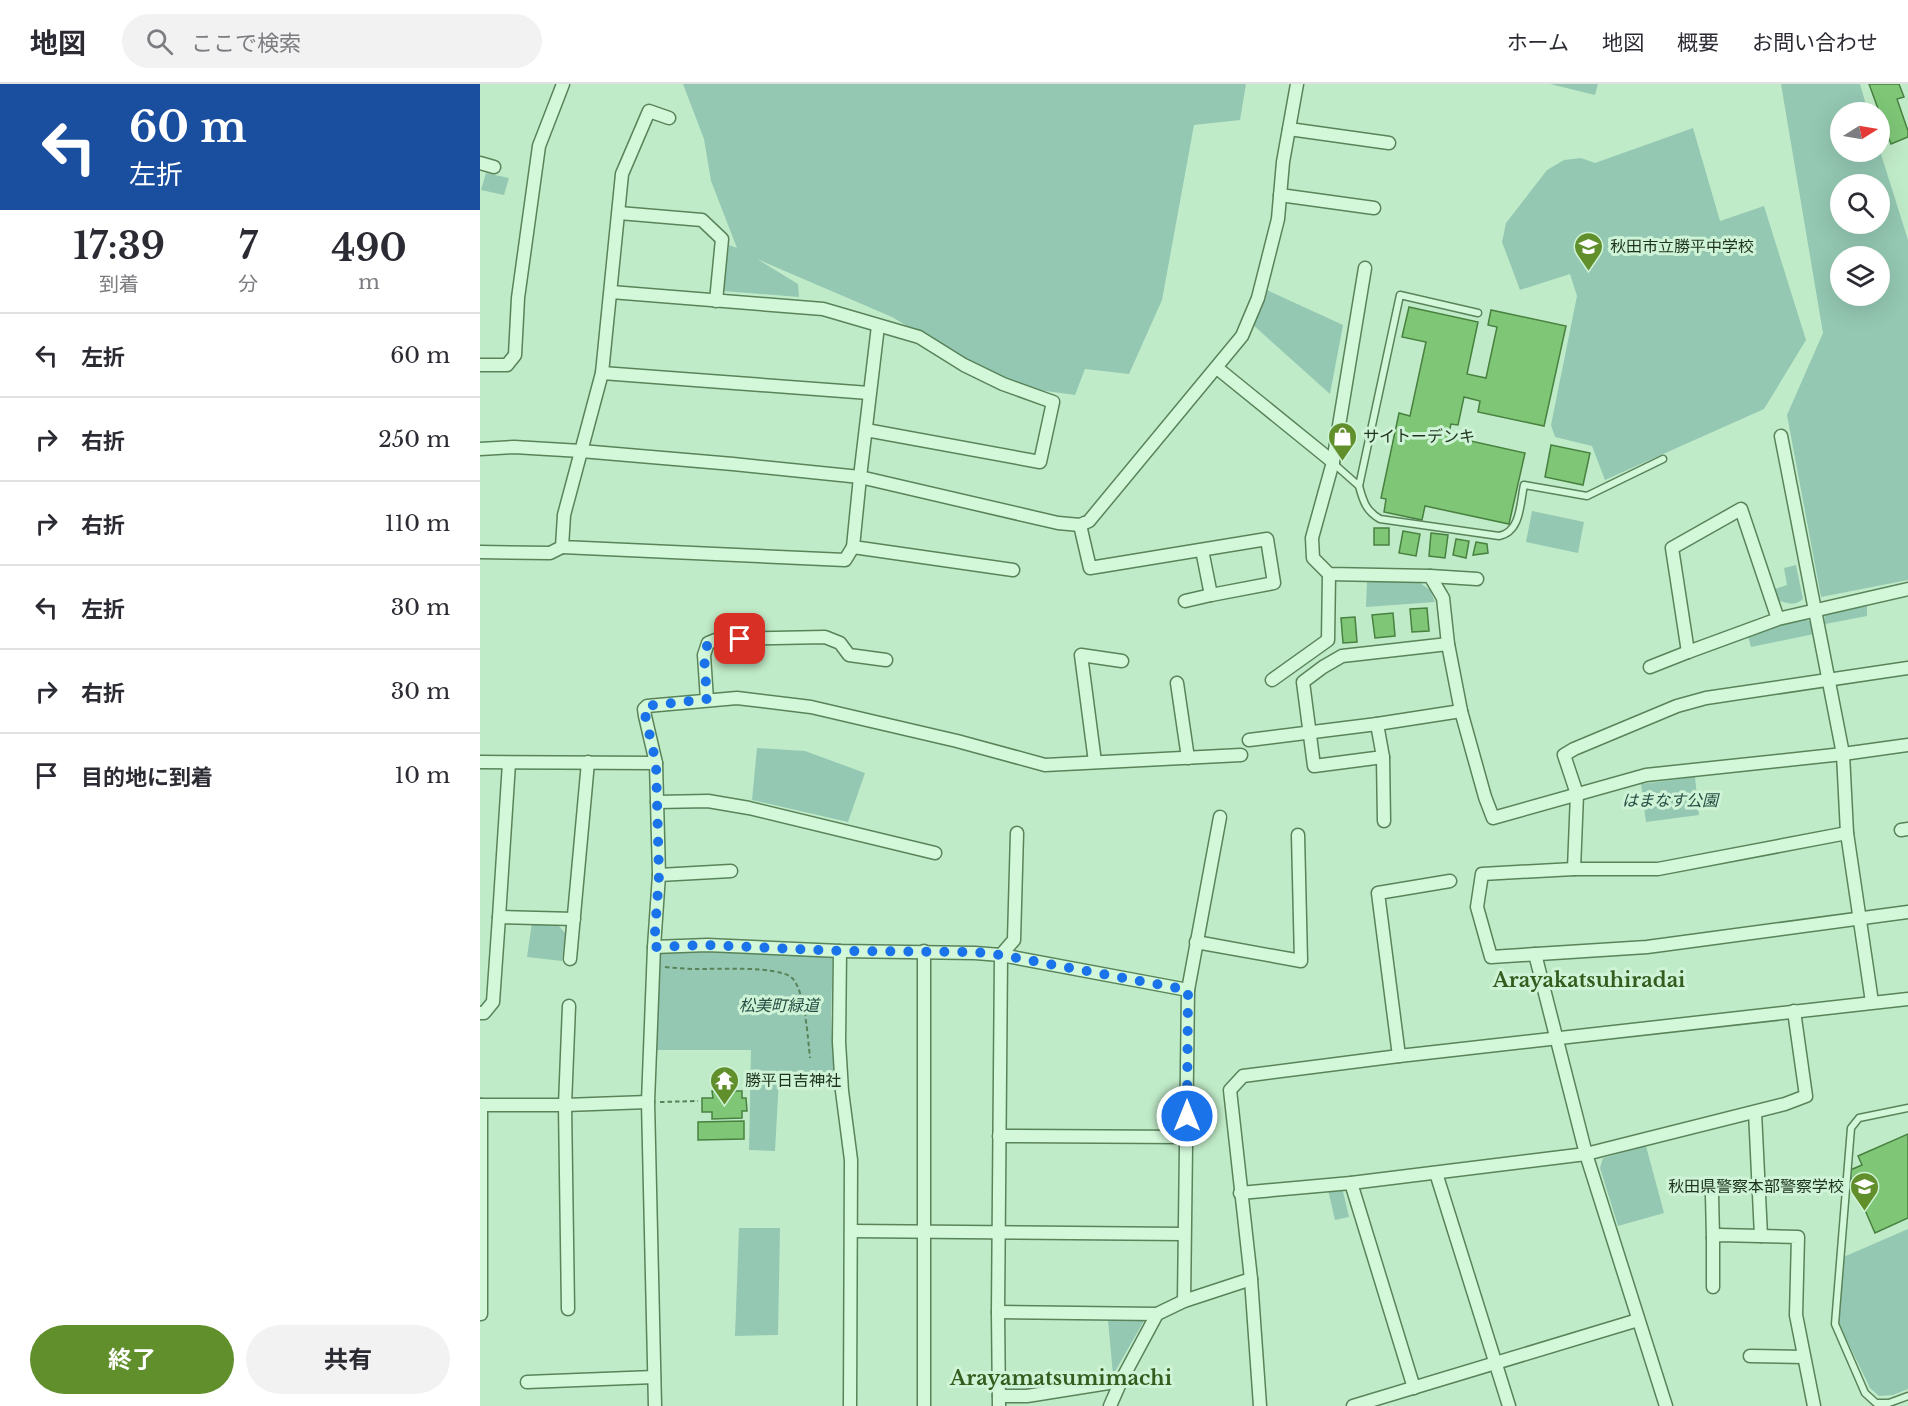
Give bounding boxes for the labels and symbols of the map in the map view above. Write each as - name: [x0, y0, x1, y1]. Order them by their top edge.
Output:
- north arrow: [1830, 102, 1890, 162]
- school or university icon: 秋田市立勝平中学校: [1573, 230, 1605, 272]
- place label: 秋田市立勝平中学校: [1610, 236, 1754, 256]
- shop icon: サイトーデンキ: [1326, 420, 1358, 462]
- place label: サイトーデンキ: [1363, 426, 1475, 446]
- pin: [714, 613, 765, 664]
- park label: はまなす公園: [1622, 790, 1720, 810]
- district label: Arayakatsuhiradai: [1492, 968, 1685, 992]
- park label: 松美町緑道: [739, 995, 822, 1015]
- temple icon: 勝平日吉神社: [708, 1064, 740, 1106]
- place label: 勝平日吉神社: [745, 1070, 841, 1090]
- position arrow: [1155, 1084, 1219, 1148]
- school or university icon: 秋田県警察本部警察学校: [1849, 1170, 1881, 1212]
- place label: 秋田県警察本部警察学校: [1668, 1176, 1844, 1196]
- district label: Arayamatsumimachi: [949, 1366, 1172, 1390]

